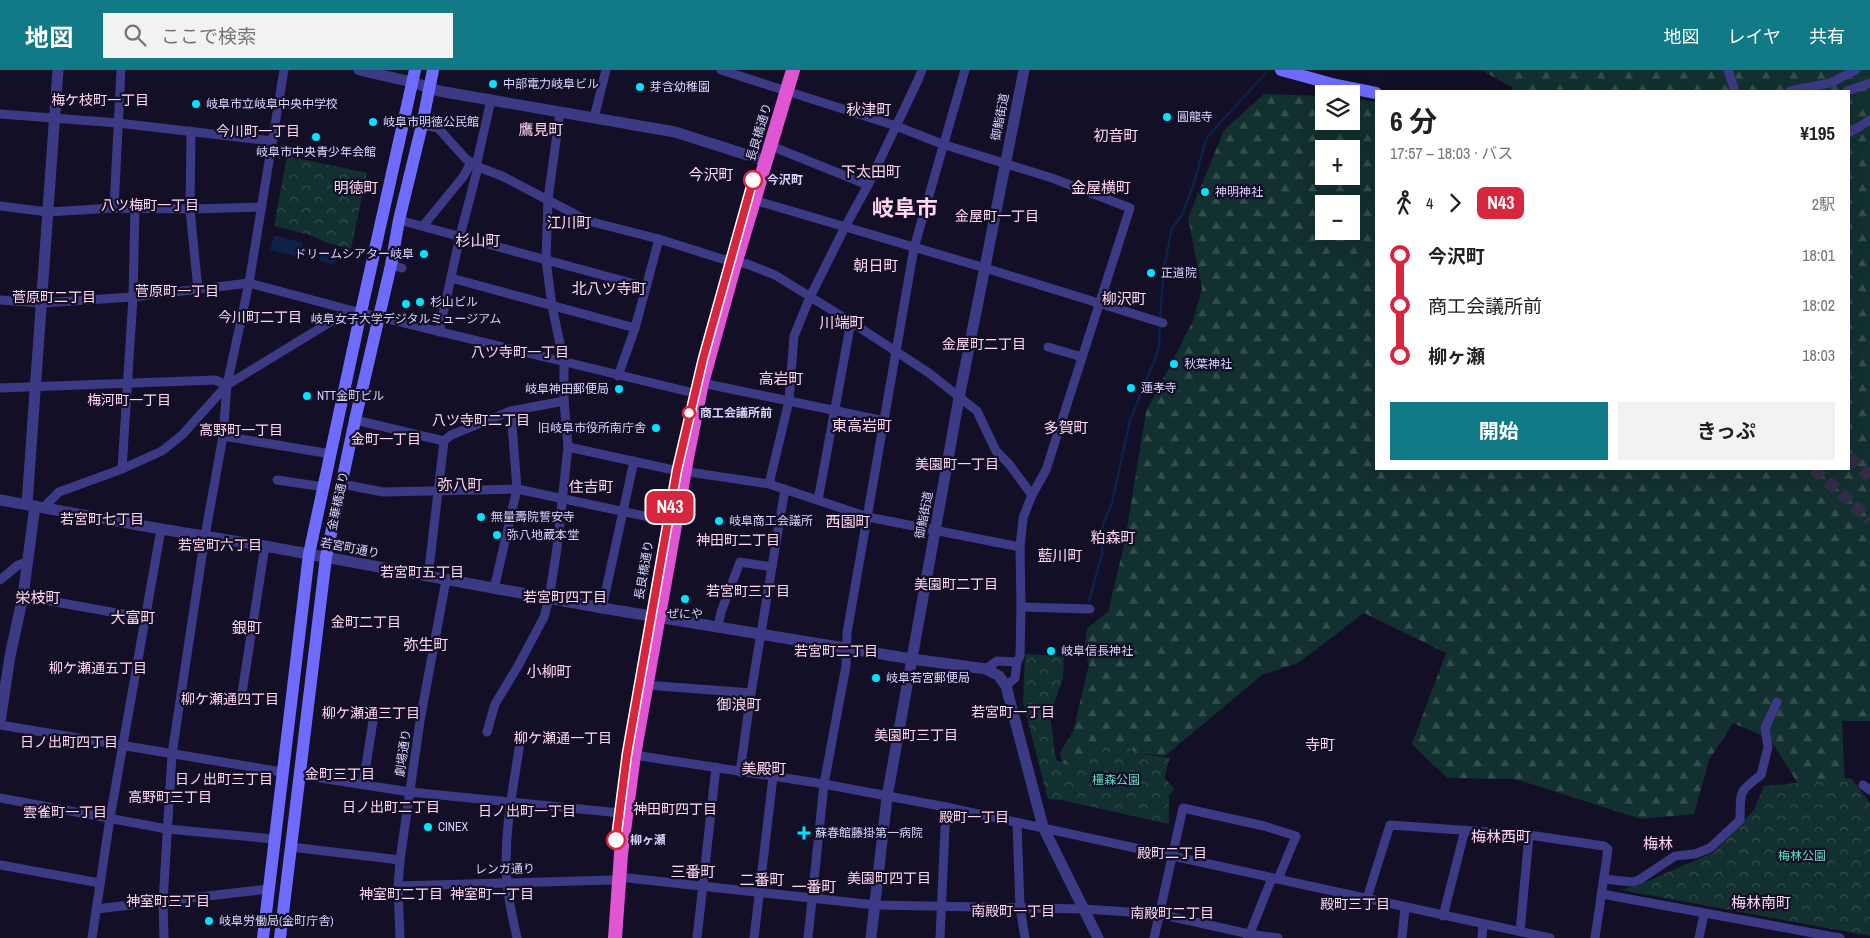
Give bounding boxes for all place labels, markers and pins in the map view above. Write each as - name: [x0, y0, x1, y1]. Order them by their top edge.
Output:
- place label: 中部電力岐阜ビル: [503, 76, 599, 92]
- marker: 中部電力岐阜ビル: [487, 78, 499, 90]
- place label: 芽含幼稚園: [650, 79, 710, 95]
- marker: 芽含幼稚園: [634, 81, 646, 93]
- place label: 岐阜市立岐阜中央中学校: [206, 96, 338, 112]
- marker: 岐阜市立岐阜中央中学校: [190, 98, 202, 110]
- place label: 圓龍寺: [1177, 109, 1213, 125]
- marker: 圓龍寺: [1161, 111, 1173, 123]
- place label: 岐阜市明徳公民館: [383, 114, 479, 130]
- marker: 岐阜市明徳公民館: [367, 116, 379, 128]
- marker: 岐阜市中央青少年会館: [310, 131, 322, 143]
- place label: 岐阜市中央青少年会館: [256, 144, 376, 160]
- marker: 今沢町: [743, 170, 763, 190]
- place label: 今沢町: [767, 172, 803, 188]
- place label: 神明神社: [1215, 184, 1263, 200]
- marker: 神明神社: [1199, 186, 1211, 198]
- place label: ドリームシアター岐阜: [294, 246, 414, 262]
- marker: ドリームシアター岐阜: [418, 248, 430, 260]
- place label: 正道院: [1161, 265, 1197, 281]
- marker: 正道院: [1145, 267, 1157, 279]
- place label: 杉山ビル: [430, 294, 478, 310]
- marker: 杉山ビル: [414, 296, 426, 308]
- marker: 岐阜女子大学デジタルミュージアム: [400, 298, 412, 310]
- place label: 岐阜女子大学デジタルミュージアム: [311, 311, 501, 327]
- place label: 秋葉神社: [1184, 356, 1232, 372]
- marker: 秋葉神社: [1168, 358, 1180, 370]
- place label: 蓮孝寺: [1141, 380, 1177, 396]
- place label: 岐阜神田郵便局: [525, 381, 609, 397]
- marker: 蓮孝寺: [1125, 382, 1137, 394]
- marker: 岐阜神田郵便局: [613, 383, 625, 395]
- place label: NTT金町ビル: [317, 388, 384, 404]
- marker: NTT金町ビル: [301, 390, 313, 402]
- place label: 商工会議所前: [700, 405, 772, 421]
- marker: 商工会議所前: [682, 406, 696, 420]
- place label: 旧岐阜市役所南庁舎: [538, 420, 646, 436]
- marker: 旧岐阜市役所南庁舎: [650, 422, 662, 434]
- place label: 無量壽院誓安寺: [491, 509, 575, 525]
- marker: 無量壽院誓安寺: [475, 511, 487, 523]
- place label: 岐阜商工会議所: [729, 513, 813, 529]
- marker: 岐阜商工会議所: [713, 515, 725, 527]
- place label: 弥八地蔵本堂: [507, 527, 579, 543]
- marker: 弥八地蔵本堂: [491, 529, 503, 541]
- marker: ぜにや: [679, 593, 691, 605]
- place label: ぜにや: [667, 606, 703, 622]
- place label: 岐阜信長神社: [1061, 643, 1133, 659]
- marker: 岐阜信長神社: [1045, 645, 1057, 657]
- place label: 岐阜若宮郵便局: [886, 670, 970, 686]
- marker: 岐阜若宮郵便局: [870, 672, 882, 684]
- place label: CINEX: [438, 819, 469, 835]
- marker: CINEX: [422, 821, 434, 833]
- place label: 蘇春館藤掛第一病院: [815, 825, 923, 841]
- marker: 蘇春館藤掛第一病院: [797, 826, 811, 840]
- marker: 柳ヶ瀬: [606, 830, 626, 850]
- place label: 柳ヶ瀬: [630, 832, 666, 848]
- place label: 岐阜労働局(金町庁舎): [219, 913, 334, 929]
- marker: 岐阜労働局(金町庁舎): [203, 915, 215, 927]

